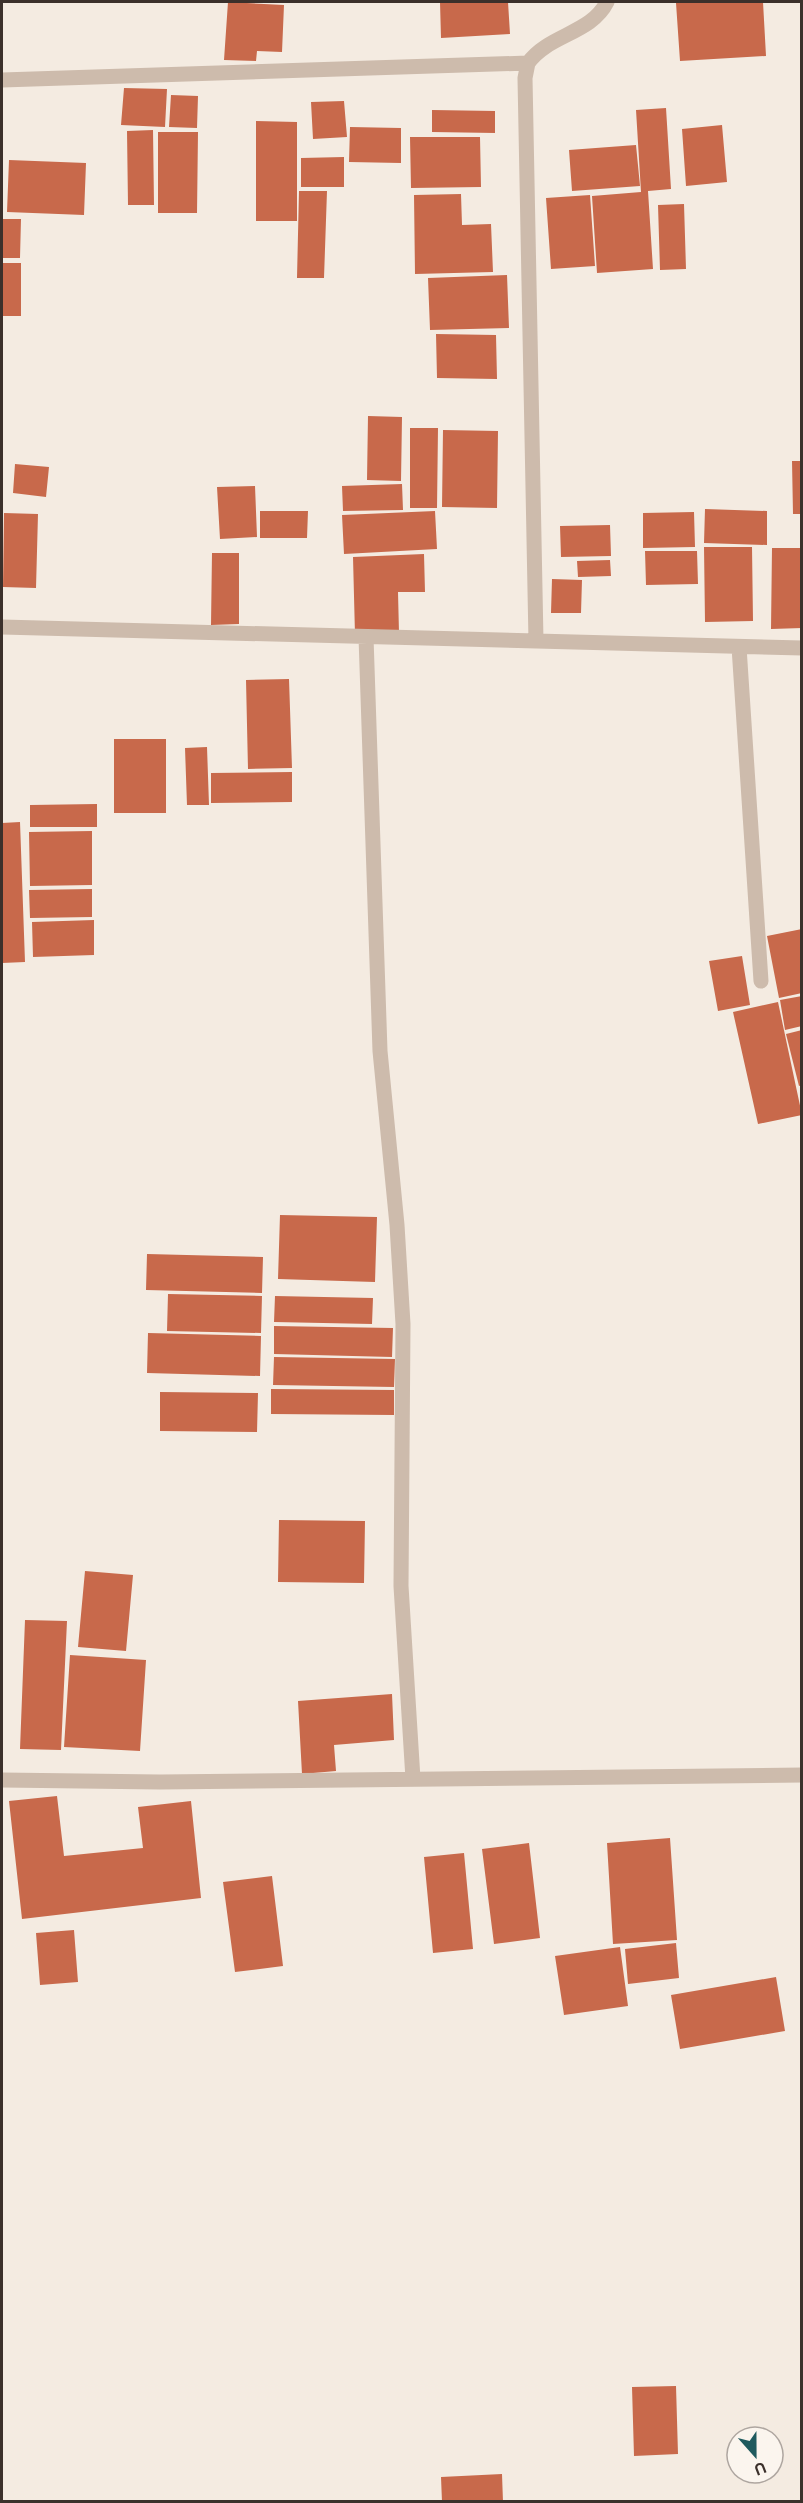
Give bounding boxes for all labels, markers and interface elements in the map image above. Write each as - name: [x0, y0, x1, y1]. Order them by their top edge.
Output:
- north arrow: [725, 2425, 785, 2485]
- text: U: [752, 2458, 769, 2479]

